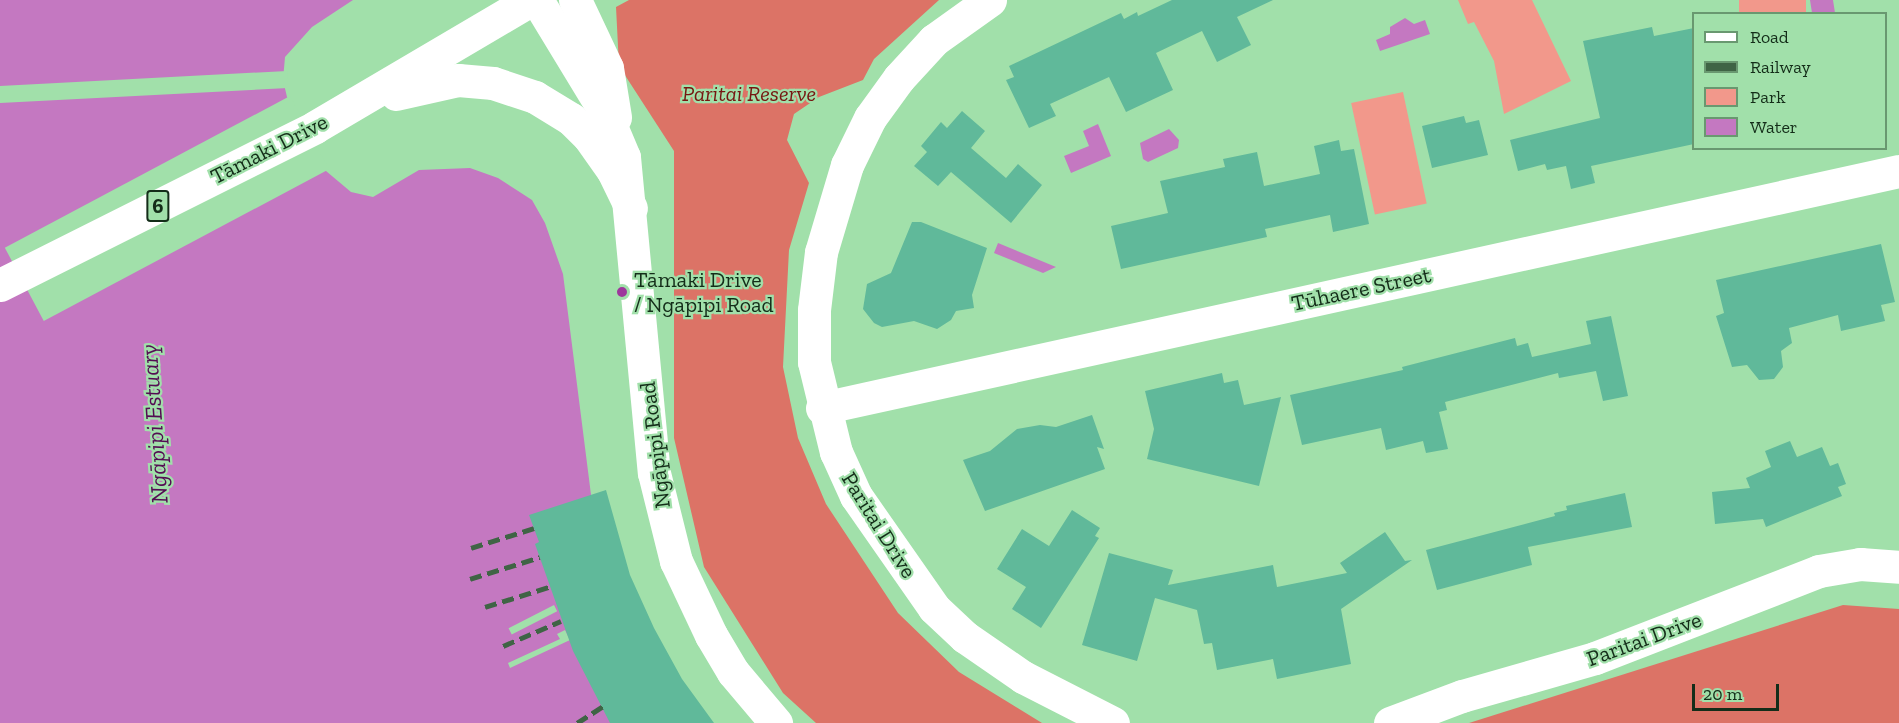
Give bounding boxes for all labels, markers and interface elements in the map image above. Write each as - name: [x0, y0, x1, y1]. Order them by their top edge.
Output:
- legend: [1692, 12, 1887, 150]
- text: Road: [1750, 26, 1789, 48]
- text: Railway: [1750, 56, 1811, 78]
- park label: Paritai Reserve: [682, 81, 816, 107]
- text: Park: [1750, 86, 1786, 108]
- street label: Tāmaki Drive: [206, 108, 332, 190]
- text: Water: [1750, 116, 1797, 138]
- road number: 6: [146, 188, 170, 224]
- street label: Tūhaere Street: [1289, 261, 1433, 317]
- place label: Tāmaki Drive / Ngāpipi Road: [634, 266, 774, 318]
- marker: Tāmaki Drive / Ngāpipi Road: [615, 285, 629, 299]
- water label: Ngāpipi Estuary: [134, 343, 174, 505]
- street label: Ngāpipi Road: [634, 380, 676, 510]
- street label: Paritai Drive: [836, 467, 922, 583]
- street label: Paritai Drive: [1583, 606, 1705, 672]
- scale bar: [1695, 672, 1782, 710]
- text: 20 m: [1703, 683, 1742, 705]

